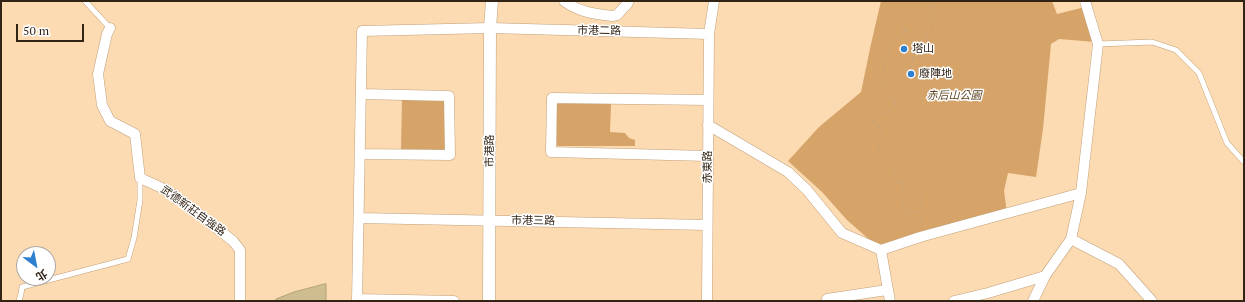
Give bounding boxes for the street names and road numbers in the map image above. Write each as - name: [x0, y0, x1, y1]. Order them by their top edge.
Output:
- street label: 市港二路: [577, 24, 621, 38]
- street label: 市港路: [483, 135, 497, 167]
- street label: 赤東路: [701, 151, 715, 183]
- street label: 武德新莊自強路: [158, 183, 228, 239]
- street label: 市港三路: [511, 214, 555, 228]

